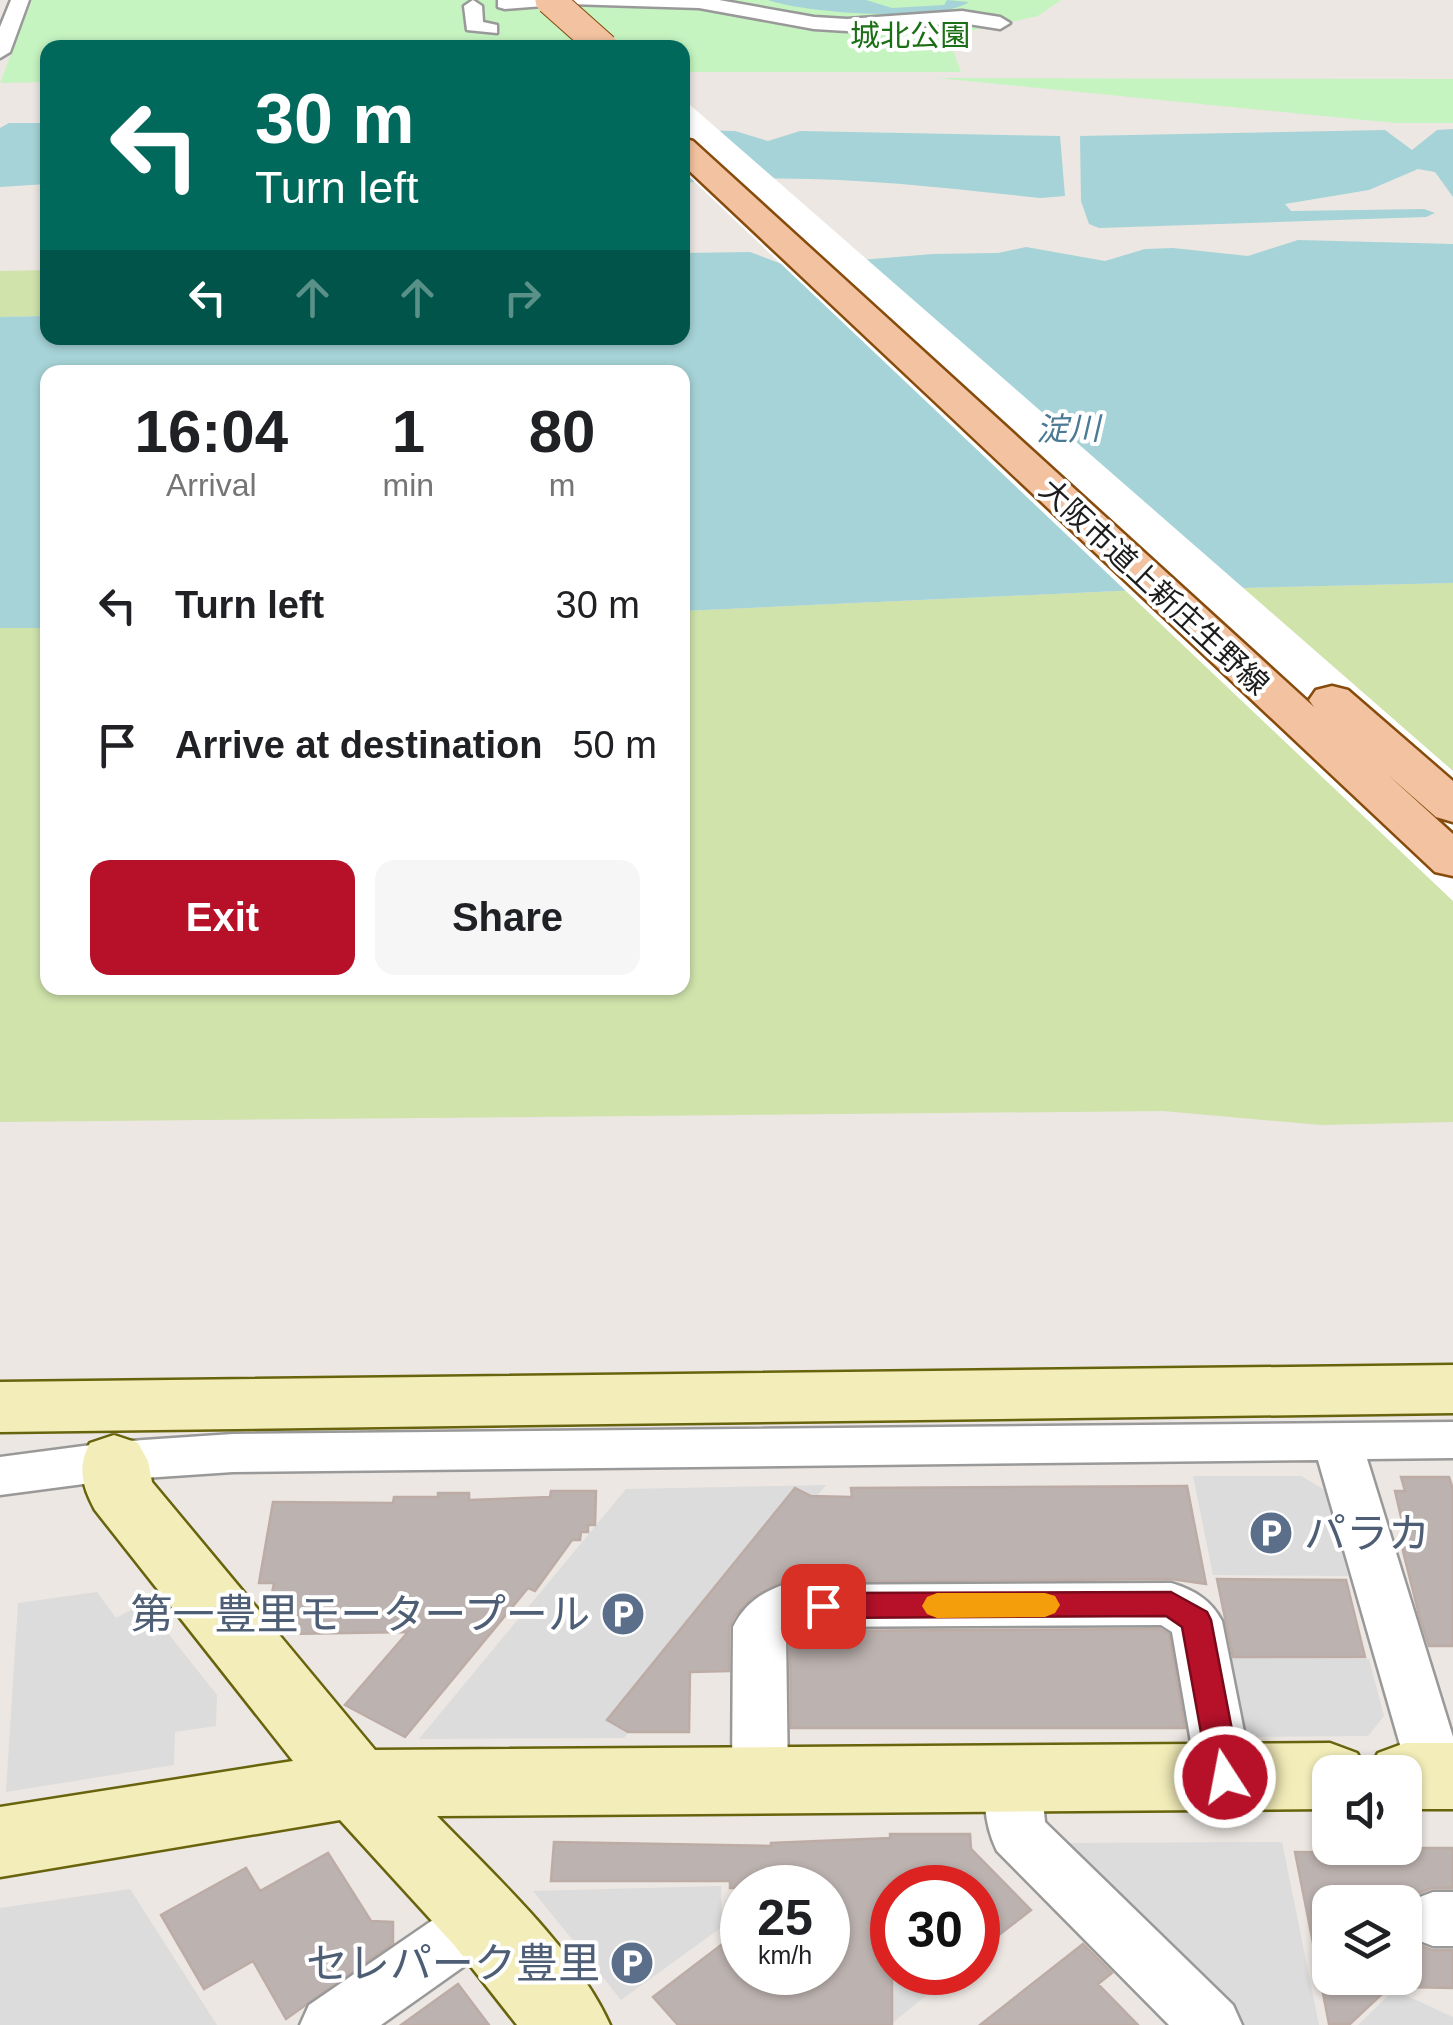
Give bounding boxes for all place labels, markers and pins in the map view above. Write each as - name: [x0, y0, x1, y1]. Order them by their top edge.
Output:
- parking icon: パラカ: [1248, 1510, 1294, 1556]
- place label: パラカ: [1304, 1510, 1430, 1557]
- pin: [781, 1564, 866, 1649]
- place label: 第一豊里モータープール: [131, 1591, 590, 1638]
- parking icon: 第一豊里モータープール: [600, 1591, 646, 1637]
- place label: セレパーク豊里: [306, 1940, 600, 1987]
- parking icon: セレパーク豊里: [609, 1940, 655, 1986]

